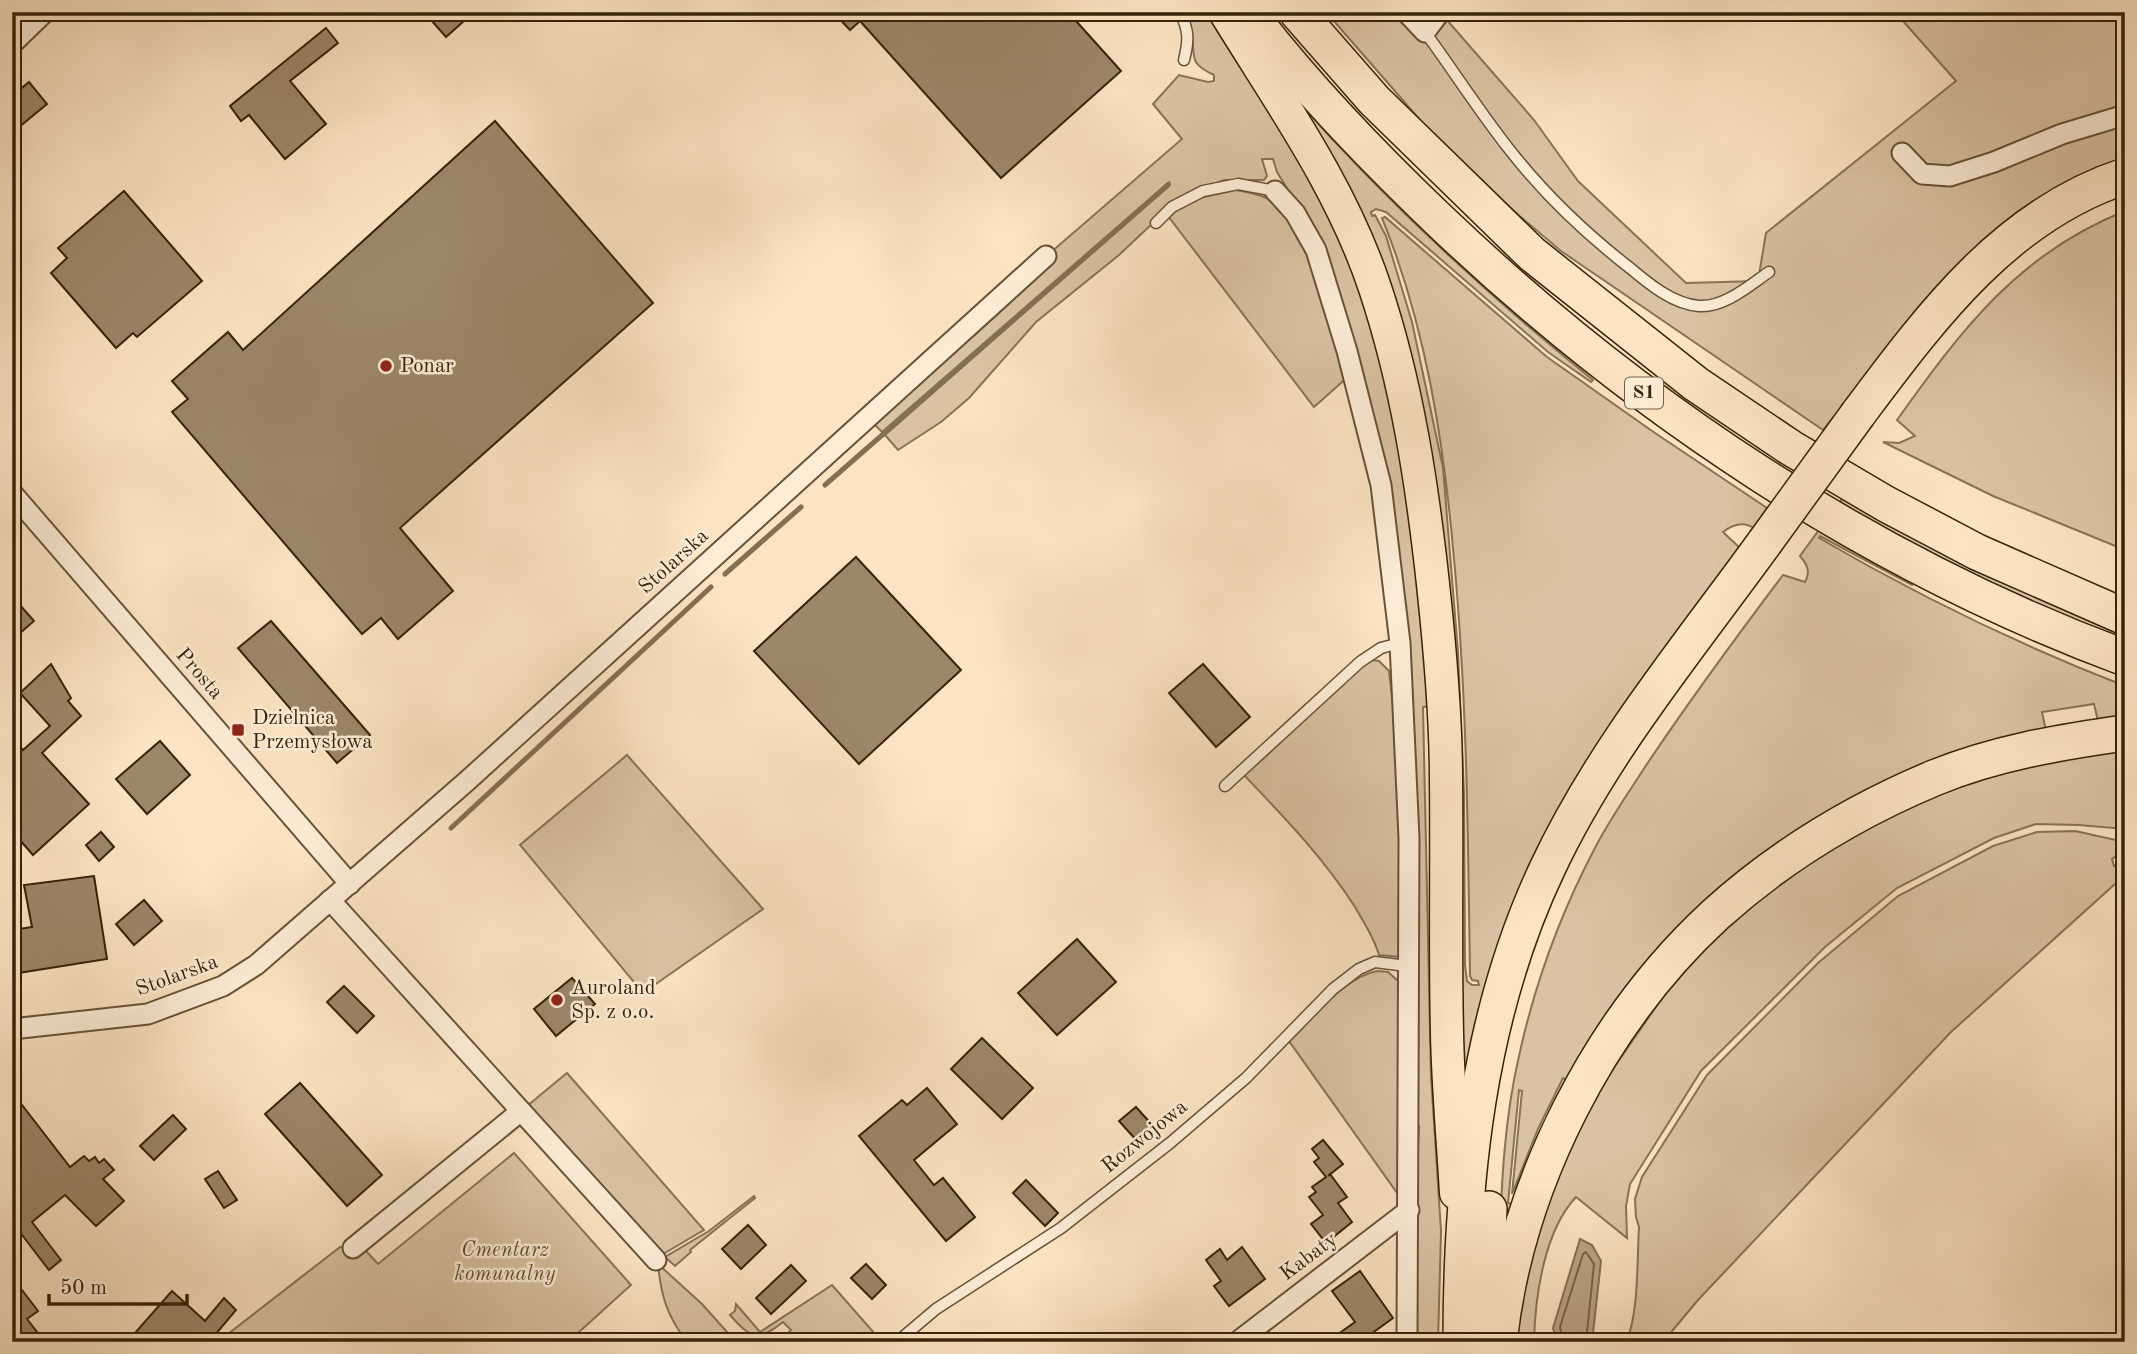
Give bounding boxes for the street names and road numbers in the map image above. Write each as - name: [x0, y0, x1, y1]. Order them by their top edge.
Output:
- road number: S1: [1625, 378, 1663, 408]
- street label: Stolarska: [635, 525, 713, 599]
- street label: Prosta: [171, 644, 227, 704]
- street label: Stolarska: [133, 951, 221, 1001]
- street label: Rozwojowa: [1098, 1096, 1192, 1178]
- street label: Kabaty: [1276, 1229, 1342, 1285]

